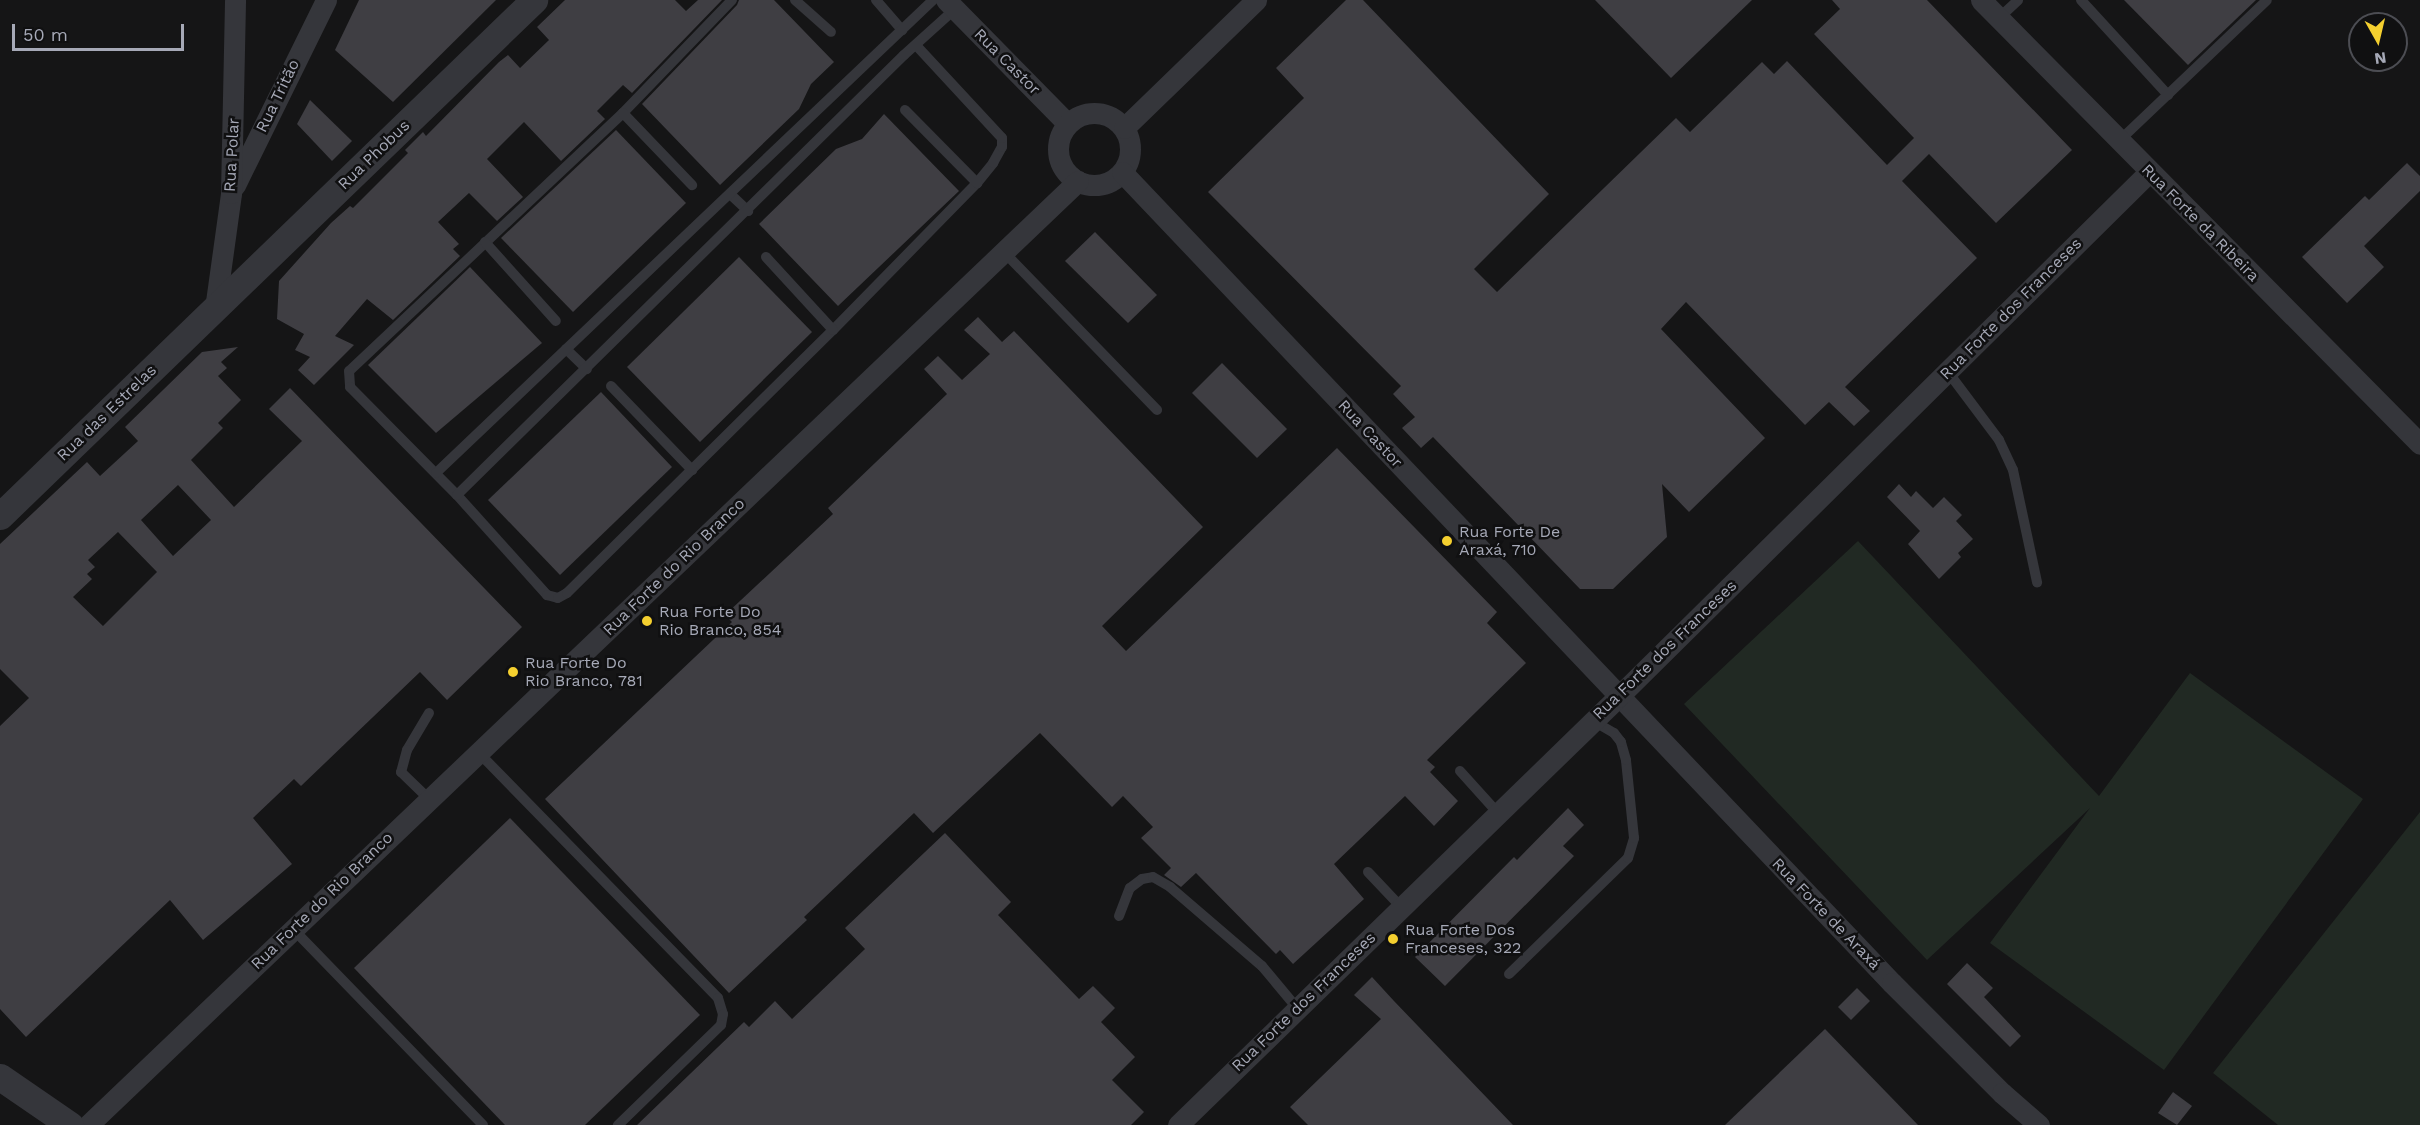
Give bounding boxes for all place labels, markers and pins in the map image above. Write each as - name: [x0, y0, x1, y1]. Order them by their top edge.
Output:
- place label: Rua Forte De Araxá, 710: [1459, 522, 1561, 560]
- marker: Rua Forte De Araxá, 710: [1440, 534, 1454, 548]
- place label: Rua Forte Do Rio Branco, 854: [659, 602, 781, 640]
- marker: Rua Forte Do Rio Branco, 854: [640, 614, 654, 628]
- place label: Rua Forte Do Rio Branco, 781: [525, 653, 643, 691]
- marker: Rua Forte Do Rio Branco, 781: [506, 665, 520, 679]
- place label: Rua Forte Dos Franceses, 322: [1405, 920, 1521, 958]
- marker: Rua Forte Dos Franceses, 322: [1386, 932, 1400, 946]

